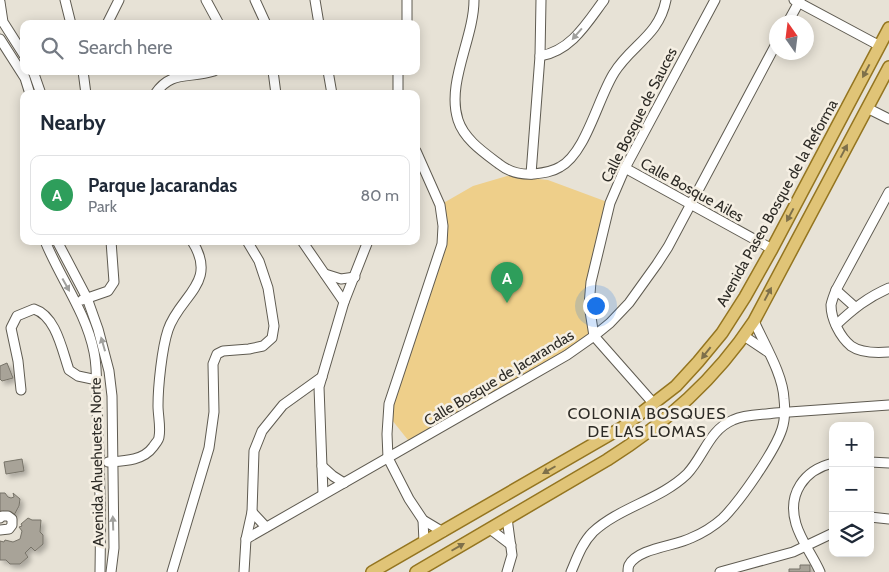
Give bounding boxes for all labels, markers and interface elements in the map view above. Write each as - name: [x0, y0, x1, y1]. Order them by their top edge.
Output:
- north arrow: [769, 15, 814, 60]
- search box: [20, 20, 420, 75]
- one-way arrow: [571, 28, 583, 40]
- icon: search: [38, 34, 66, 62]
- text: Search here: [78, 36, 172, 59]
- street label: Calle Bosque de Sauces: [597, 45, 681, 185]
- one-way arrow: [862, 64, 870, 78]
- street label: Avenida Paseo Bosque de la Reforma: [712, 96, 842, 310]
- text: Nearby: [40, 110, 106, 135]
- one-way arrow: [840, 144, 848, 158]
- street label: Calle Bosque Ailes: [637, 154, 747, 226]
- text: Parque Jacarandas: [88, 174, 237, 197]
- text: A: [52, 186, 62, 205]
- text: 80 m: [361, 186, 399, 205]
- text: Park: [88, 197, 117, 216]
- one-way arrow: [786, 208, 795, 222]
- pin: A: [491, 262, 523, 303]
- one-way arrow: [62, 278, 70, 292]
- one-way arrow: [764, 287, 772, 302]
- your location: [583, 293, 609, 319]
- street label: Calle Bosque de Jacarandas: [421, 326, 577, 430]
- one-way arrow: [98, 337, 106, 352]
- one-way arrow: [700, 346, 711, 359]
- street label: Avenida Ahuehuetes Norte: [87, 377, 107, 547]
- district label: COLONIA BOSQUES DE LAS LOMAS: [567, 404, 727, 441]
- map controls: [829, 422, 874, 557]
- button: +: [829, 422, 874, 467]
- one-way arrow: [542, 466, 555, 475]
- button: −: [829, 467, 874, 512]
- button: layers: [829, 512, 874, 557]
- one-way arrow: [109, 515, 117, 531]
- one-way arrow: [451, 543, 464, 552]

